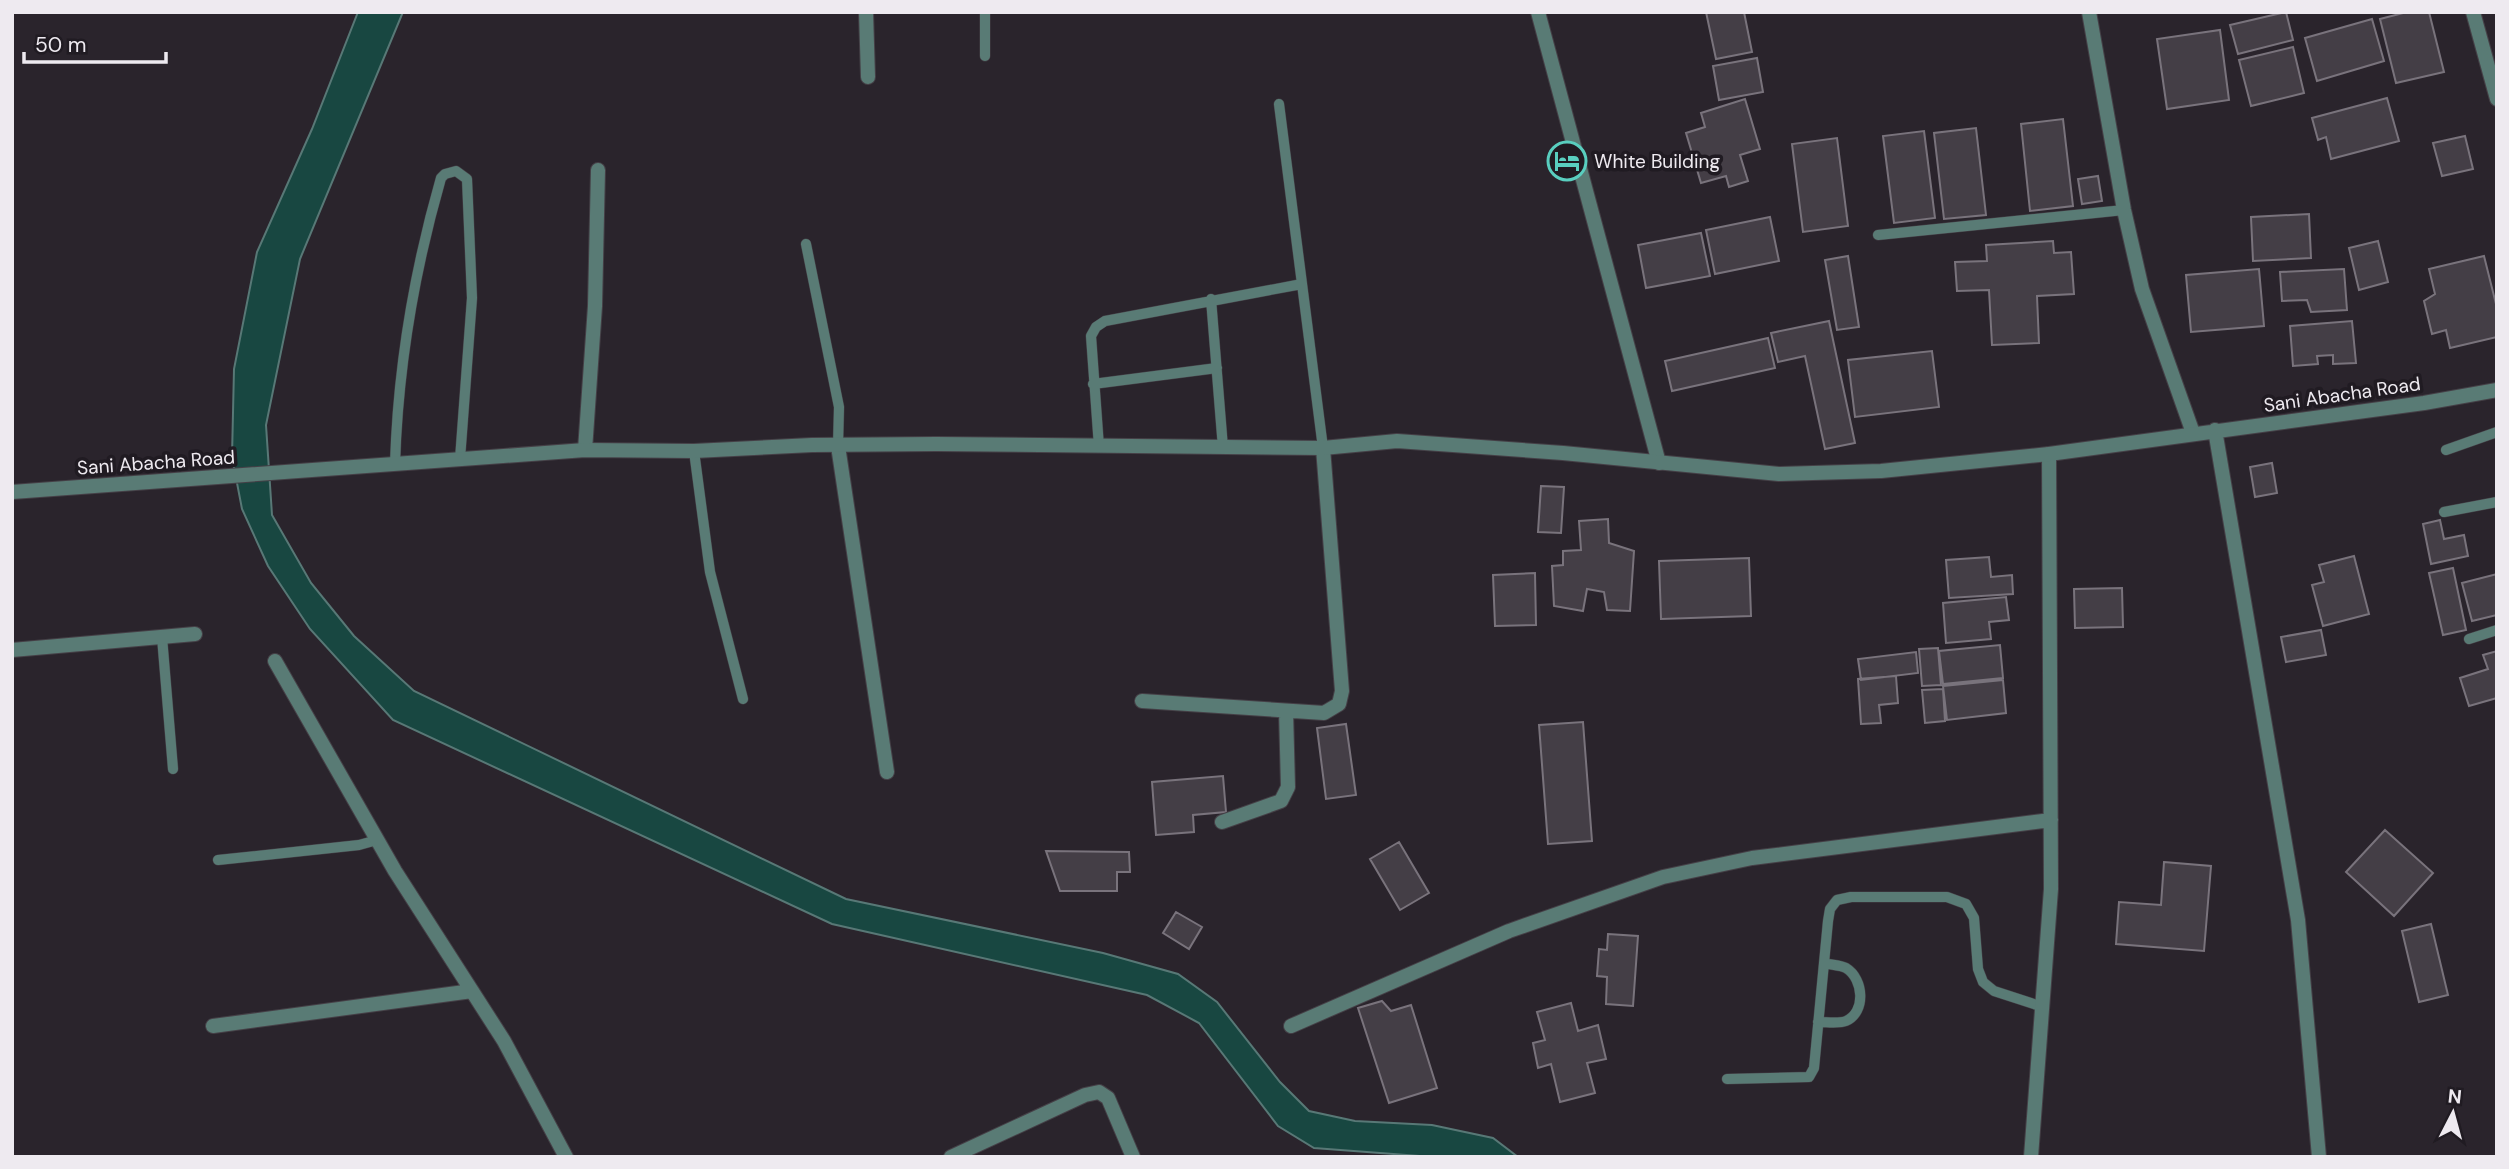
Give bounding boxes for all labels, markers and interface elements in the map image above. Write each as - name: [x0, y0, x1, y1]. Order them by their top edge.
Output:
- scale bar: [24, 21, 166, 65]
- text: 50 m: [35, 31, 86, 59]
- hotel icon: White Building: [1546, 140, 1588, 182]
- place label: White Building: [1594, 149, 1720, 174]
- street label: Sani Abacha Road: [2262, 371, 2422, 418]
- street label: Sani Abacha Road: [76, 445, 236, 480]
- north arrow: [2418, 1078, 2488, 1148]
- text: N: [2447, 1083, 2463, 1110]

